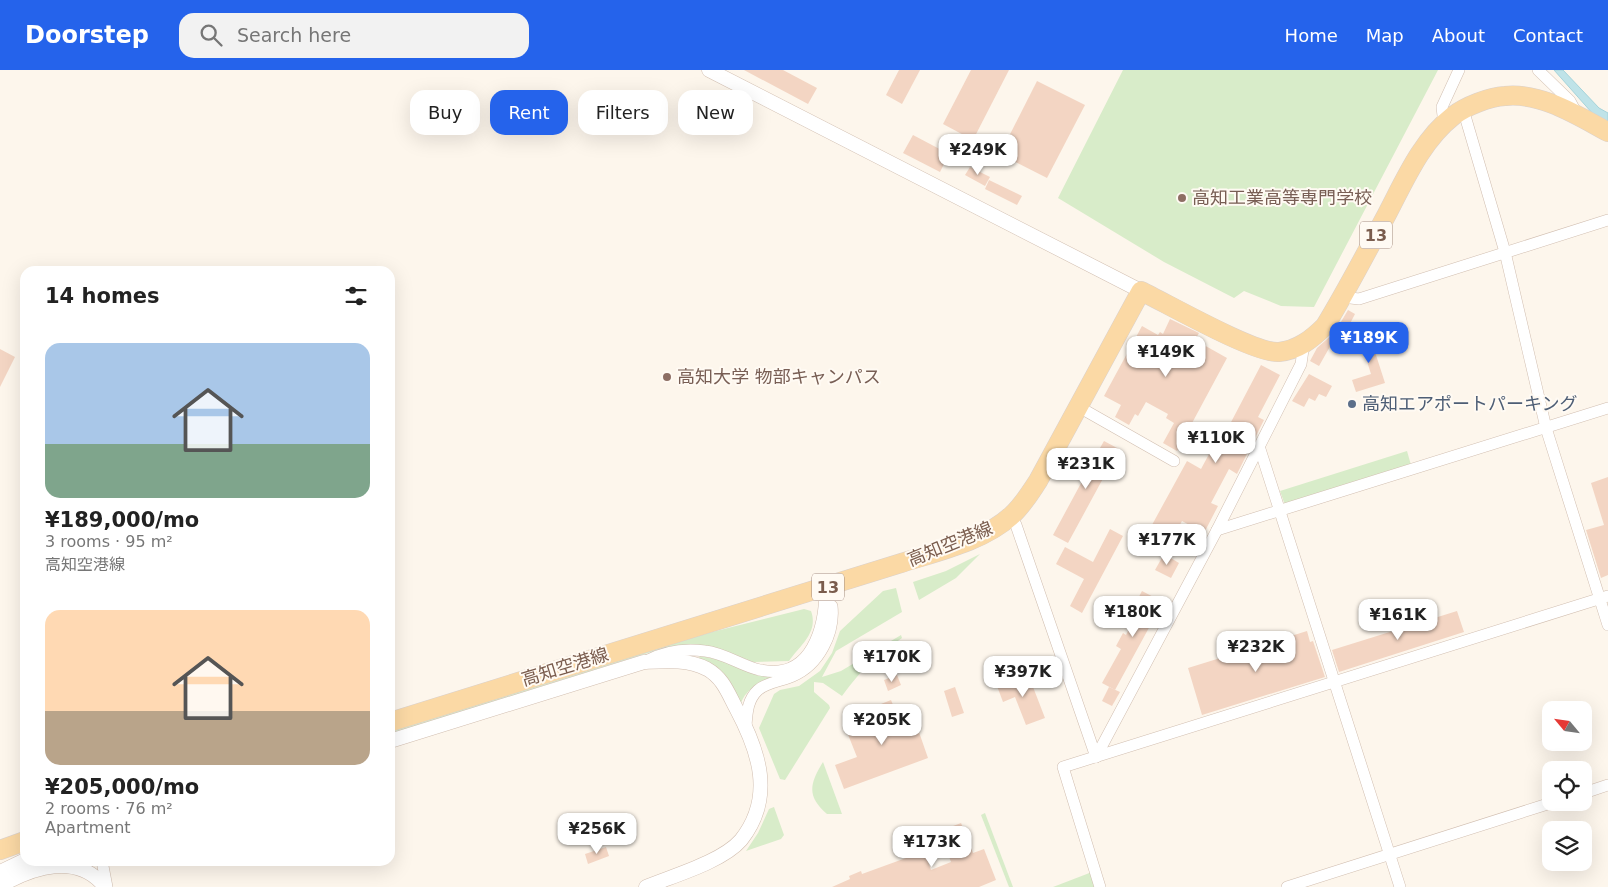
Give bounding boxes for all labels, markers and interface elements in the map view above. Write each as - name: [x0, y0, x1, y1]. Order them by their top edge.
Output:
- search box: [179, 13, 529, 58]
- text: Doorstep: [25, 21, 149, 49]
- icon: search: [197, 21, 225, 49]
- text: Search here: [237, 24, 351, 46]
- text: Home: [1285, 25, 1338, 46]
- text: Map: [1366, 25, 1404, 46]
- text: About: [1432, 25, 1485, 46]
- text: Contact: [1513, 25, 1583, 46]
- chip: Buy: [410, 90, 480, 135]
- chip: Rent: [490, 90, 568, 135]
- chip: Filters: [578, 90, 668, 135]
- chip: New: [678, 90, 753, 135]
- pin: ¥249K: [943, 134, 1013, 176]
- text: ¥249K: [950, 140, 1006, 159]
- place label: 高知工業高等専門学校: [1192, 187, 1372, 208]
- marker: 高知工業高等専門学校: [1176, 192, 1188, 204]
- road number: 13: [1360, 222, 1392, 248]
- icon: filters: [342, 282, 370, 310]
- text: 14 homes: [45, 284, 160, 308]
- pin: ¥189K: [1334, 322, 1404, 364]
- text: ¥189K: [1341, 328, 1397, 347]
- pin: ¥149K: [1131, 336, 1201, 378]
- text: ¥149K: [1138, 342, 1194, 361]
- place label: 高知大学 物部キャンパス: [677, 366, 881, 387]
- marker: 高知大学 物部キャンパス: [661, 371, 673, 383]
- icon: home: [163, 375, 253, 465]
- place label: 高知エアポートパーキング: [1362, 393, 1577, 414]
- marker: 高知エアポートパーキング: [1346, 398, 1358, 410]
- pin: ¥110K: [1181, 422, 1251, 464]
- text: ¥110K: [1188, 428, 1244, 447]
- pin: ¥231K: [1051, 448, 1121, 490]
- text: ¥231K: [1058, 454, 1114, 473]
- text: ¥189,000/mo: [45, 508, 199, 532]
- street label: 高知空港線: [904, 517, 995, 570]
- pin: ¥177K: [1132, 524, 1202, 566]
- text: ¥177K: [1139, 530, 1195, 549]
- text: 3 rooms · 95 m²: [45, 532, 173, 551]
- text: 高知空港線: [45, 555, 125, 574]
- road number: 13: [812, 574, 844, 600]
- pin: ¥180K: [1098, 596, 1168, 638]
- pin: ¥161K: [1363, 598, 1433, 641]
- text: ¥180K: [1105, 602, 1161, 621]
- text: ¥161K: [1370, 605, 1426, 624]
- pin: ¥232K: [1221, 630, 1291, 673]
- text: ¥232K: [1228, 637, 1284, 656]
- pin: ¥170K: [857, 640, 927, 683]
- icon: home: [163, 643, 253, 733]
- street label: 高知空港線: [519, 643, 611, 690]
- text: ¥170K: [864, 647, 920, 666]
- pin: ¥397K: [988, 656, 1058, 698]
- text: ¥397K: [995, 662, 1051, 681]
- north arrow: [1542, 701, 1592, 751]
- map controls: [1542, 701, 1592, 871]
- pin: ¥205K: [847, 704, 917, 746]
- text: ¥205K: [854, 710, 910, 729]
- button: locate: [1542, 761, 1592, 811]
- text: ¥205,000/mo: [45, 775, 199, 799]
- text: 2 rooms · 76 m²: [45, 799, 173, 818]
- pin: ¥256K: [562, 812, 632, 855]
- text: Apartment: [45, 818, 131, 837]
- text: ¥256K: [569, 819, 625, 838]
- button: layers: [1542, 821, 1592, 871]
- pin: ¥173K: [897, 826, 967, 868]
- text: ¥173K: [904, 832, 960, 851]

